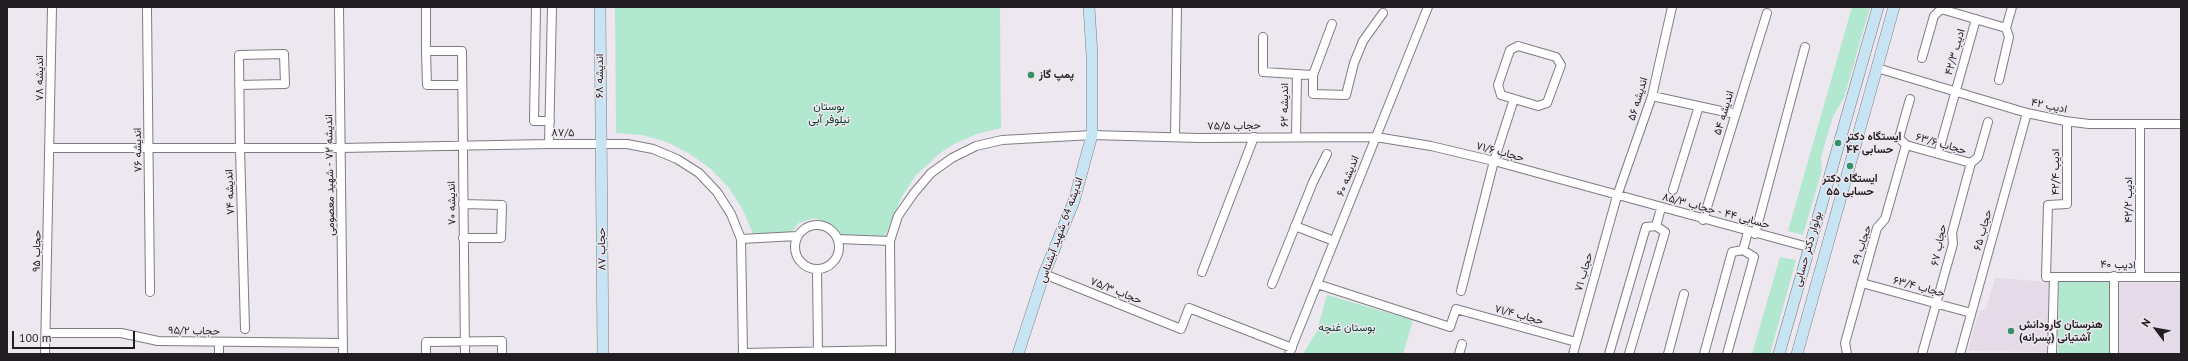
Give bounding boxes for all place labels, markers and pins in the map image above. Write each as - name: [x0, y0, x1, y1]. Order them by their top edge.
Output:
- place label: پمپ گاز: [1039, 68, 1074, 82]
- marker: پمپ گاز: [1026, 70, 1036, 80]
- place label: ایستگاه دکتر حسابی ۴۴: [1846, 130, 1901, 156]
- marker: ایستگاه دکتر حسابی ۴۴: [1833, 138, 1843, 148]
- marker: ایستگاه دکتر حسابی ۵۵: [1845, 161, 1855, 171]
- place label: ایستگاه دکتر حسابی ۵۵: [1822, 172, 1878, 198]
- place label: هنرستان کارودانش آشتیانی (پسرانه): [2019, 318, 2103, 344]
- marker: هنرستان کارودانش آشتیانی (پسرانه): [2006, 326, 2016, 336]

